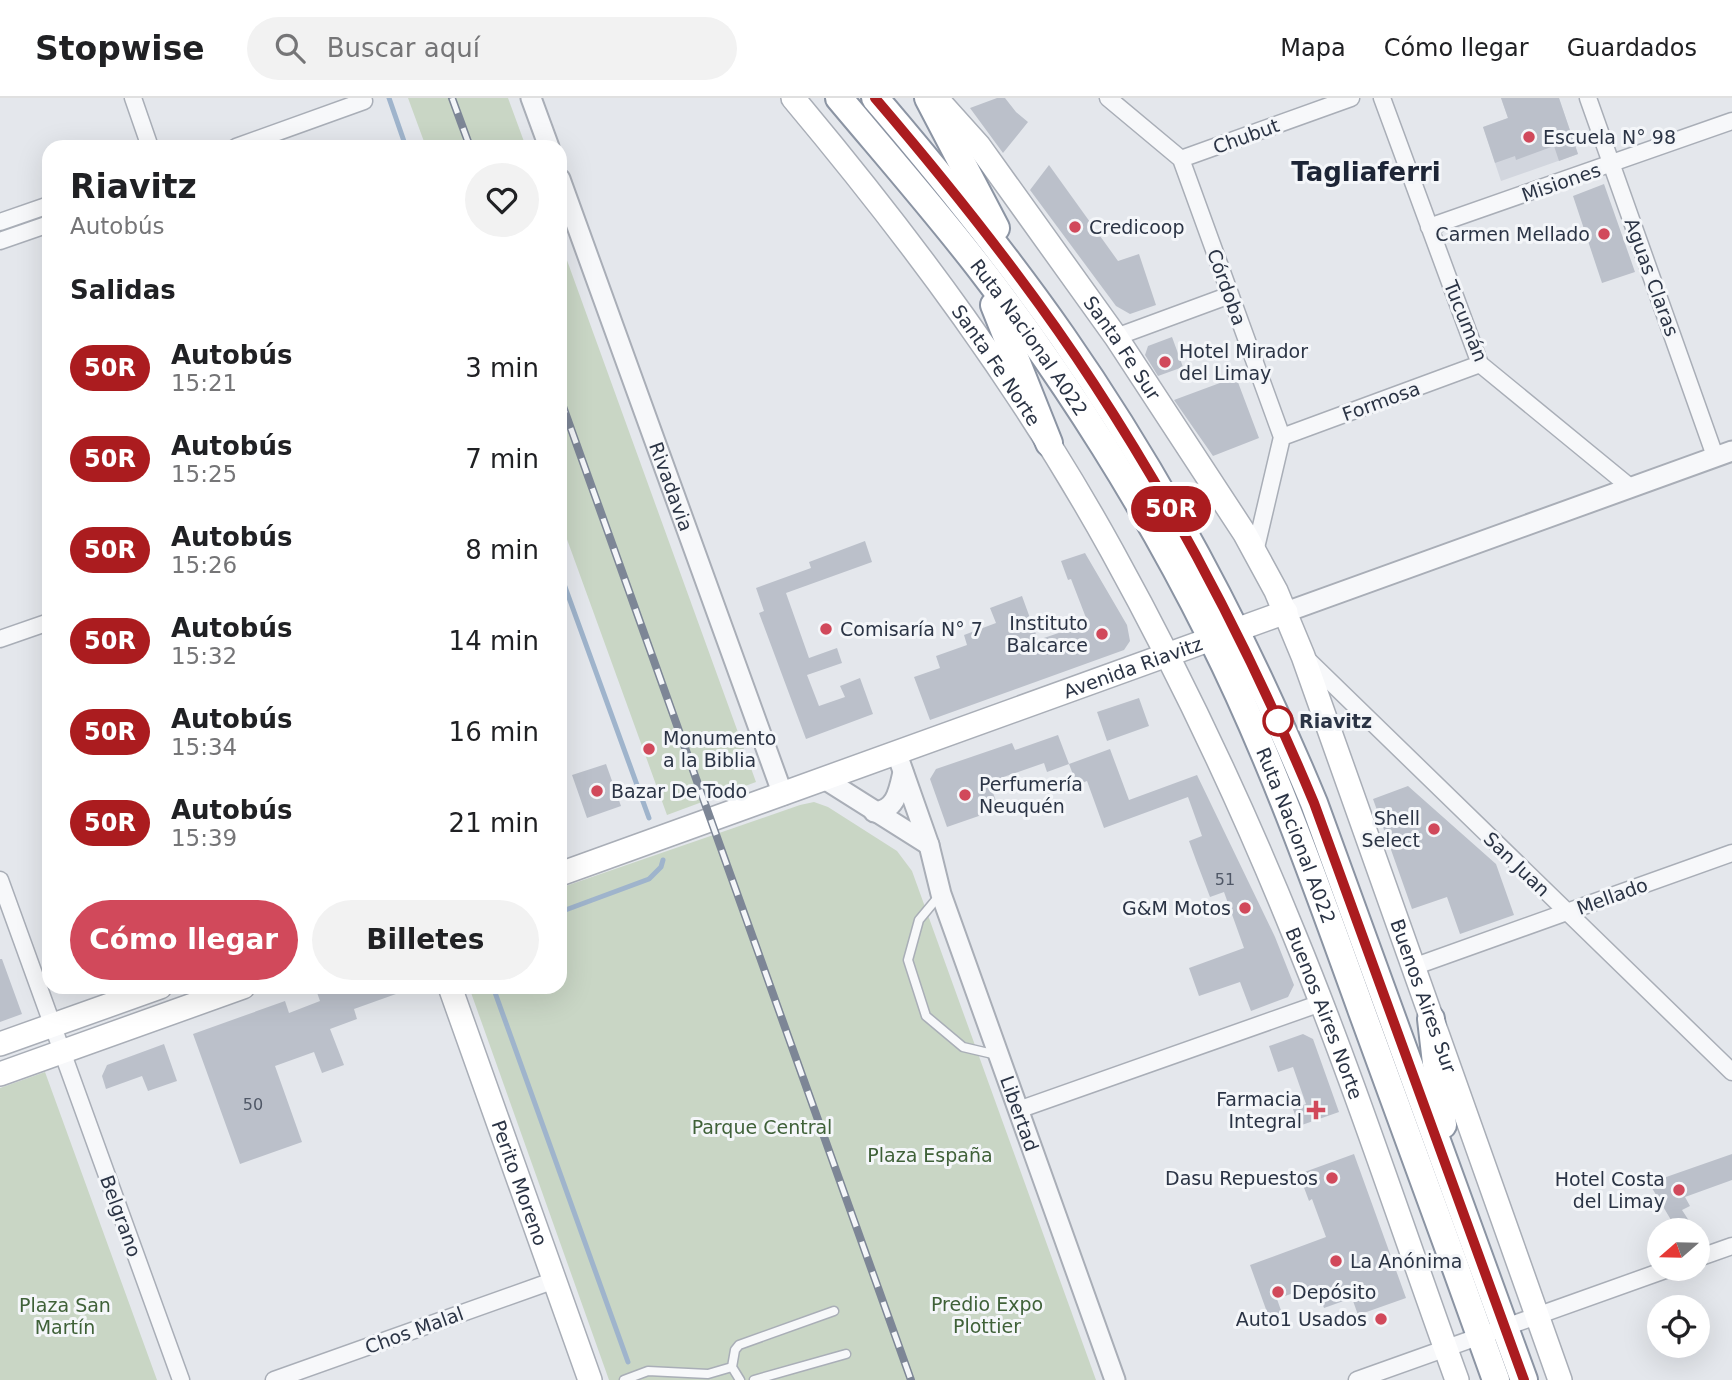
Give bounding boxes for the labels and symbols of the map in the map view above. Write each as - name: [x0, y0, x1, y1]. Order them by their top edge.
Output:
- street label: Chubut: [1210, 114, 1282, 158]
- place label: Escuela N° 98: [1543, 126, 1676, 148]
- marker: Escuela N° 98: [1521, 129, 1537, 145]
- district label: Tagliaferri: [1291, 157, 1441, 187]
- street label: Misiones: [1519, 158, 1603, 206]
- street label: Aguas Claras: [1620, 215, 1684, 339]
- place label: Credicoop: [1089, 216, 1184, 238]
- marker: Credicoop: [1067, 219, 1083, 235]
- place label: Carmen Mellado: [1435, 223, 1590, 245]
- marker: Carmen Mellado: [1596, 226, 1612, 242]
- street label: Córdoba: [1203, 246, 1251, 328]
- street label: Ruta Nacional A022: [966, 255, 1092, 420]
- street label: Tucumán: [1439, 276, 1492, 365]
- street label: Santa Fe Sur: [1079, 292, 1165, 404]
- street label: Santa Fe Norte: [947, 301, 1045, 430]
- place label: Hotel Mirador del Limay: [1179, 340, 1308, 384]
- marker: Hotel Mirador del Limay: [1157, 354, 1173, 370]
- street label: Formosa: [1339, 377, 1423, 425]
- street label: Rivadavia: [645, 439, 698, 534]
- line badge: 50R: [1131, 486, 1211, 532]
- place label: Instituto Balcarce: [1006, 612, 1088, 656]
- place label: Comisaría N° 7: [840, 618, 983, 640]
- marker: Comisaría N° 7: [818, 621, 834, 637]
- marker: Instituto Balcarce: [1094, 626, 1110, 642]
- street label: Avenida Riavitz: [1060, 632, 1205, 702]
- marker: Riavitz: [1263, 706, 1293, 736]
- place label: Riavitz: [1299, 710, 1372, 732]
- place label: Monumento a la Biblia: [663, 727, 776, 771]
- marker: Monumento a la Biblia: [641, 741, 657, 757]
- street label: Ruta Nacional A022: [1252, 744, 1340, 927]
- place label: Perfumería Neuquén: [979, 773, 1083, 817]
- place label: Bazar De Todo: [611, 780, 747, 802]
- marker: Bazar De Todo: [589, 783, 605, 799]
- marker: Perfumería Neuquén: [957, 787, 973, 803]
- place label: Shell Select: [1361, 807, 1420, 851]
- marker: Shell Select: [1426, 821, 1442, 837]
- street label: San Juan: [1479, 827, 1555, 901]
- house number: 51: [1215, 870, 1235, 889]
- street label: Mellado: [1573, 873, 1651, 919]
- place label: G&M Motos: [1122, 897, 1231, 919]
- marker: G&M Motos: [1237, 900, 1253, 916]
- street label: Buenos Aires Sur: [1386, 916, 1461, 1076]
- street label: Buenos Aires Norte: [1281, 924, 1367, 1102]
- street label: Libertad: [996, 1073, 1043, 1154]
- place label: Farmacia Integral: [1216, 1088, 1302, 1132]
- house number: 50: [243, 1095, 263, 1114]
- marker: Farmacia Integral: [1308, 1102, 1324, 1118]
- park label: Parque Central: [692, 1116, 832, 1138]
- street label: Perito Moreno: [487, 1117, 552, 1249]
- park label: Plaza España: [867, 1144, 993, 1166]
- place label: Dasu Repuestos: [1165, 1167, 1318, 1189]
- place label: Hotel Costa del Limay: [1555, 1168, 1665, 1212]
- marker: Dasu Repuestos: [1324, 1170, 1340, 1186]
- street label: Belgrano: [96, 1172, 146, 1260]
- marker: Hotel Costa del Limay: [1671, 1182, 1687, 1198]
- north arrow: [1647, 1218, 1710, 1281]
- place label: La Anónima: [1350, 1250, 1462, 1272]
- marker: La Anónima: [1328, 1253, 1344, 1269]
- place label: Depósito: [1292, 1281, 1376, 1303]
- marker: Depósito: [1270, 1284, 1286, 1300]
- park label: Predio Expo Plottier: [931, 1293, 1043, 1337]
- park label: Plaza San Martín: [19, 1294, 111, 1338]
- street label: Chos Malal: [362, 1302, 466, 1358]
- place label: Auto1 Usados: [1236, 1308, 1367, 1330]
- marker: Auto1 Usados: [1373, 1311, 1389, 1327]

